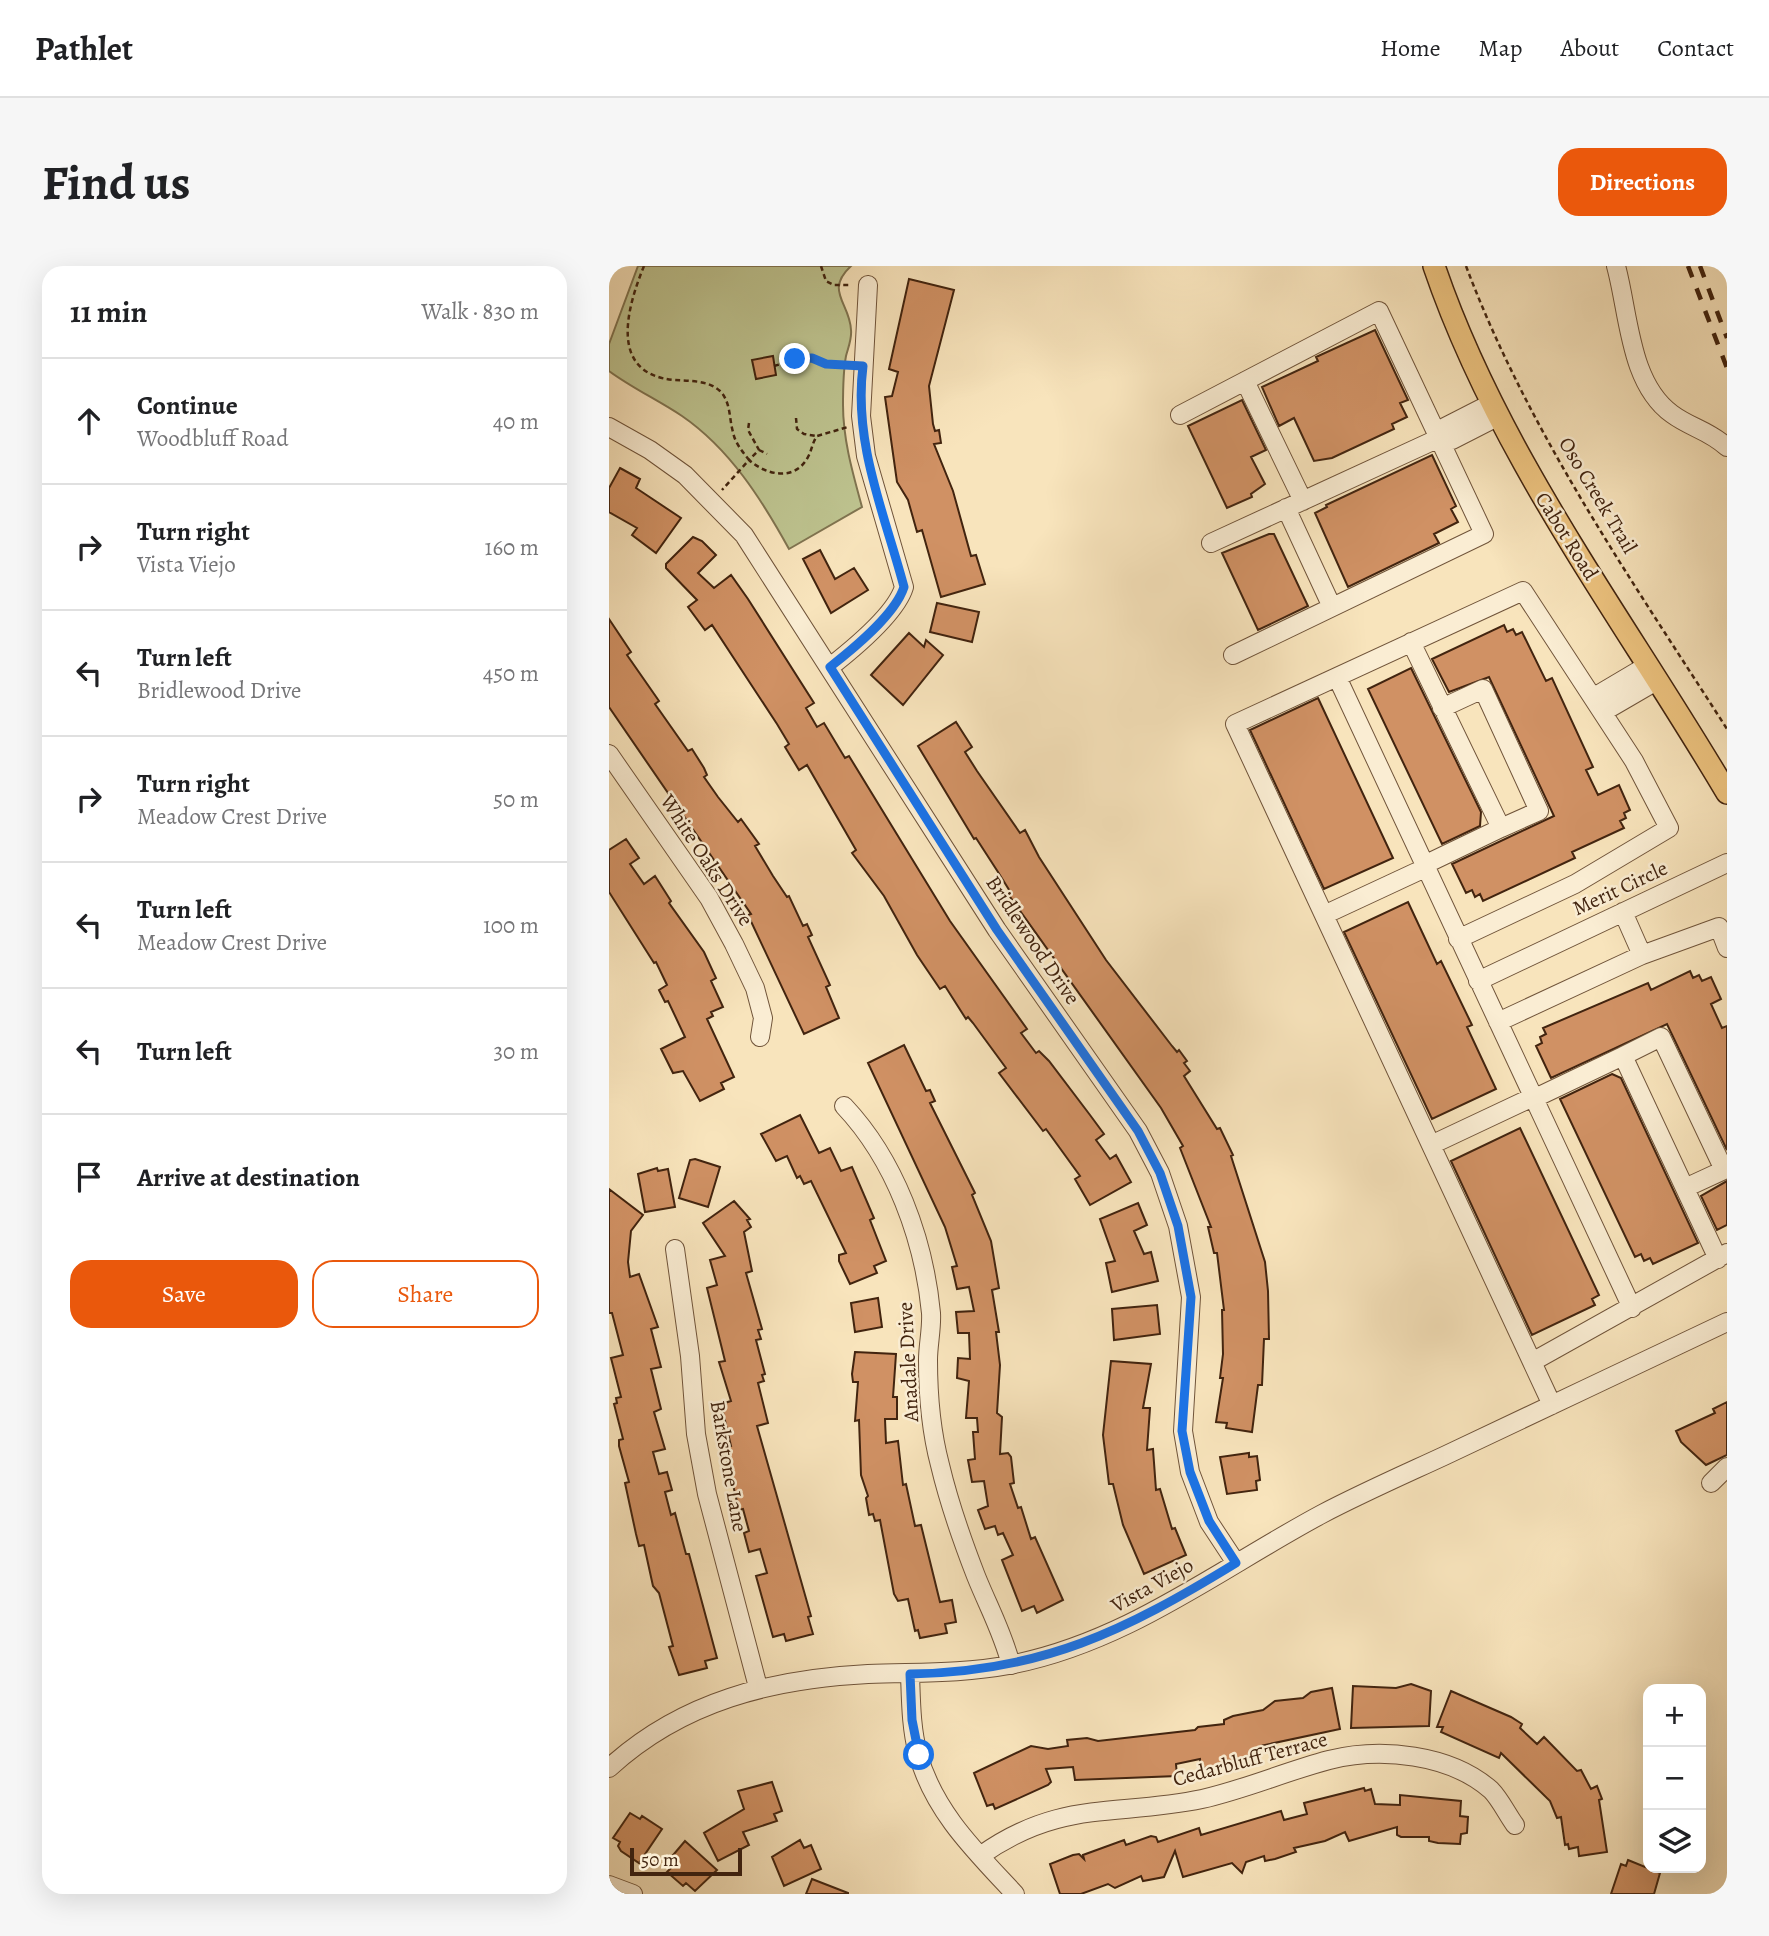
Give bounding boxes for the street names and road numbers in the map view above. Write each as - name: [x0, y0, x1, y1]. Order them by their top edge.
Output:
- street label: Oso Creek Trail: [1552, 432, 1644, 558]
- street label: Cabot Road: [1529, 487, 1605, 586]
- street label: White Oaks Drive: [653, 788, 760, 931]
- street label: Merit Circle: [1568, 854, 1672, 922]
- street label: Bridlewood Drive: [979, 870, 1087, 1010]
- street label: Anadale Drive: [891, 1301, 925, 1424]
- street label: Barkstone Lane: [704, 1398, 754, 1534]
- street label: Vista Viejo: [1105, 1551, 1198, 1620]
- street label: Cedarbluff Terrace: [1170, 1725, 1330, 1793]

